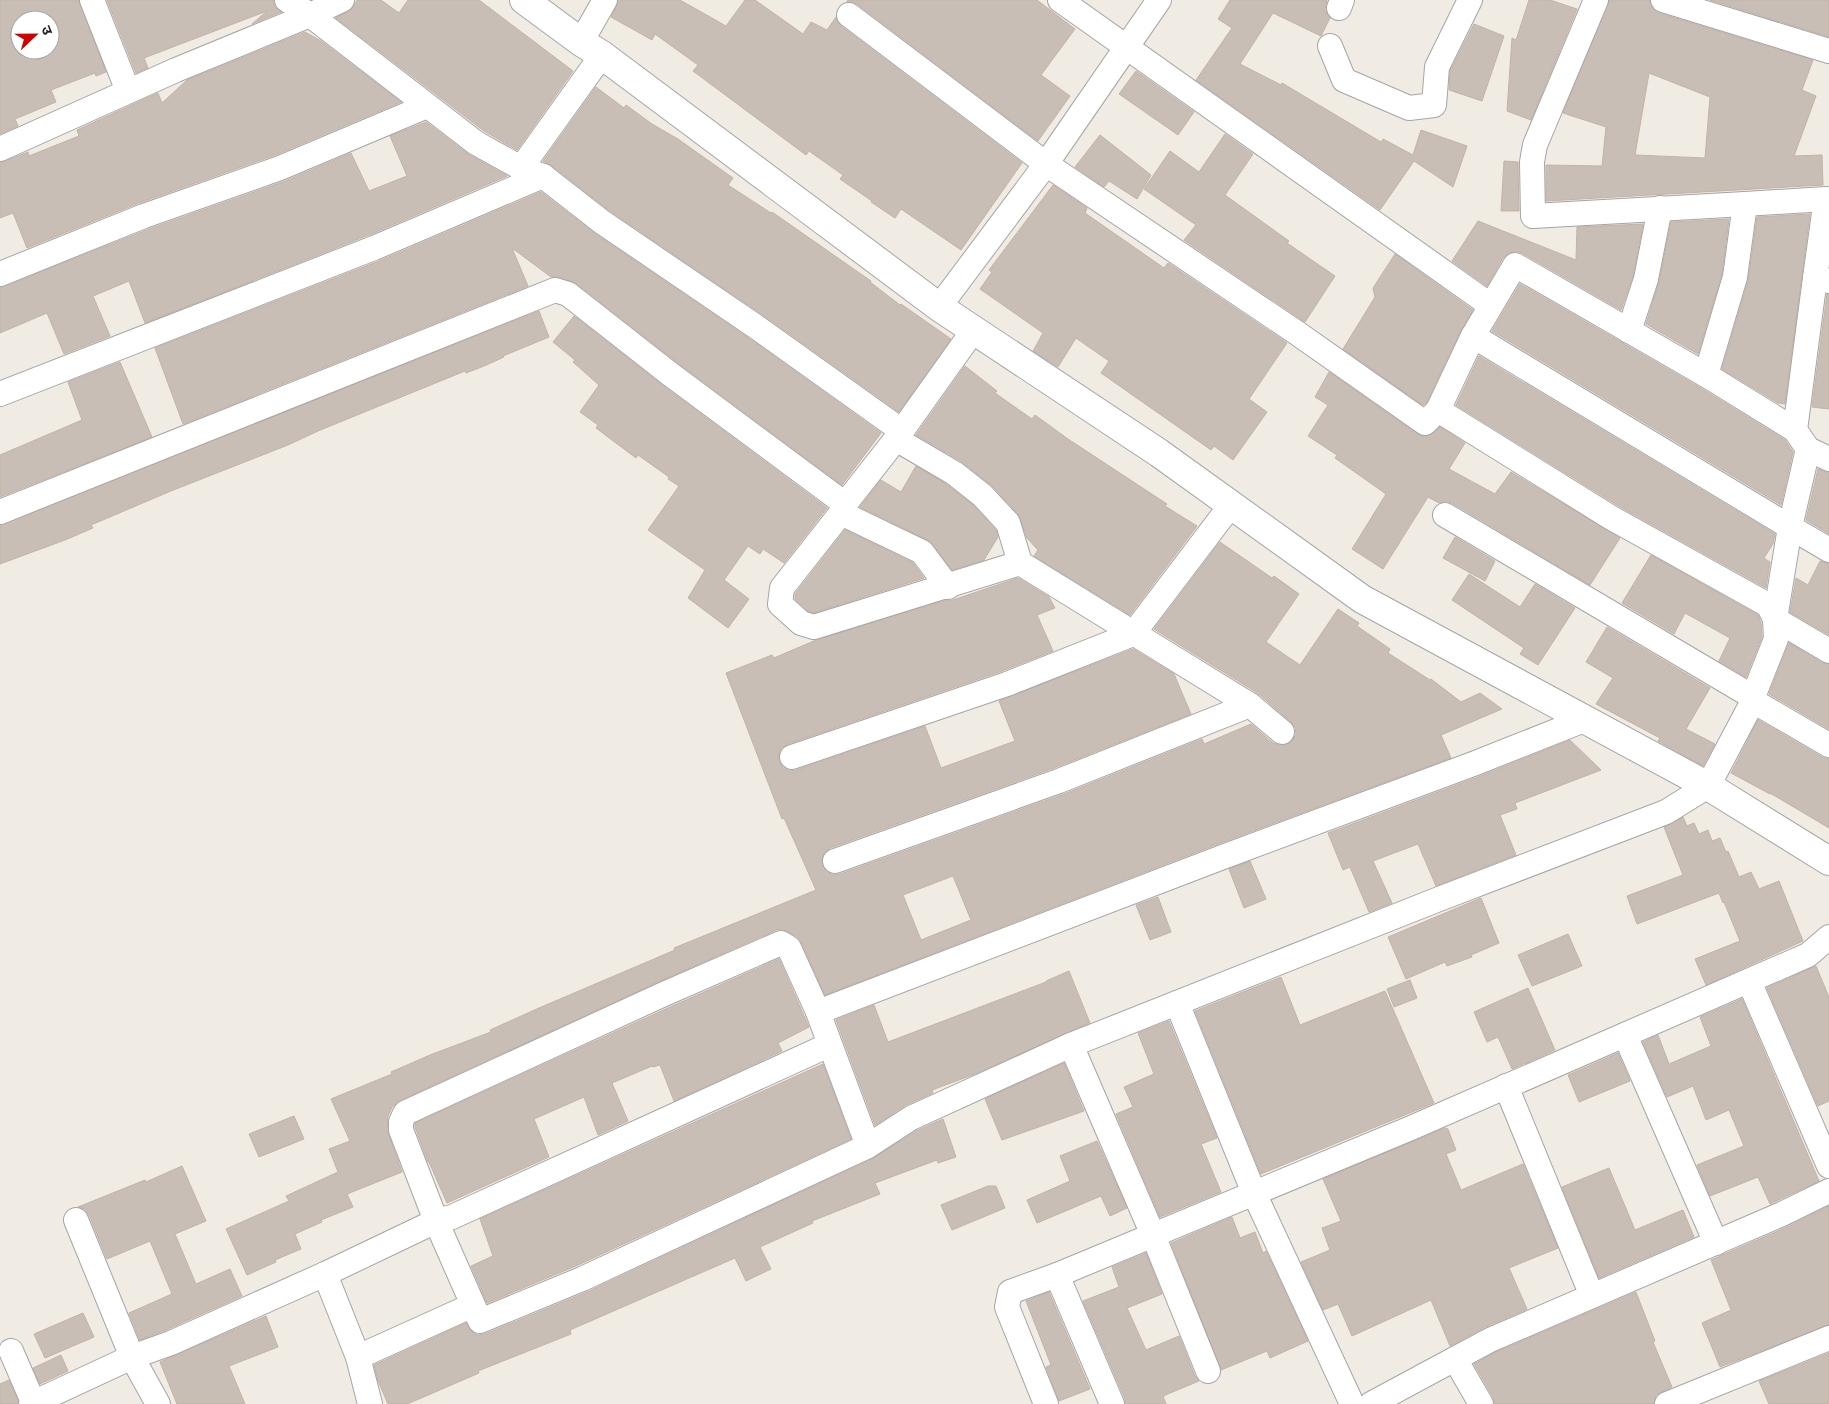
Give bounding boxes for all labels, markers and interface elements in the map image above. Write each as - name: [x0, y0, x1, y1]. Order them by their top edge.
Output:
- north arrow: [10, 10, 60, 60]
- text: उ: [37, 23, 58, 38]

